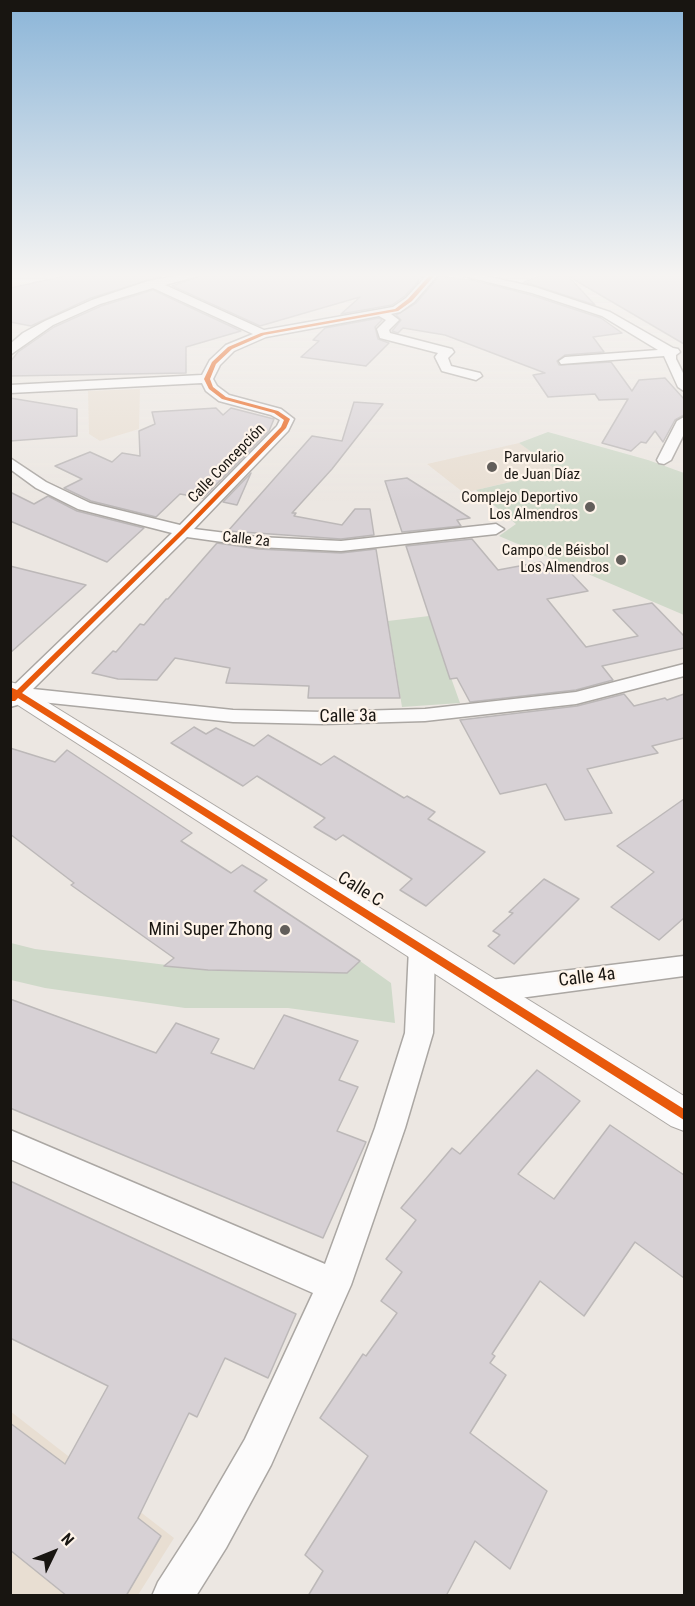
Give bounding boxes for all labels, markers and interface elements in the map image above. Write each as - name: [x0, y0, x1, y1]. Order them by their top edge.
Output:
- street label: Calle Concepción: [185, 421, 269, 507]
- place label: Parvulario de Juan Díaz: [504, 449, 580, 484]
- marker: Parvulario de Juan Díaz: [485, 460, 499, 474]
- place label: Complejo Deportivo Los Almendros: [461, 489, 578, 524]
- marker: Complejo Deportivo Los Almendros: [583, 500, 597, 514]
- street label: Calle 2a: [221, 529, 271, 551]
- place label: Campo de Béisbol Los Almendros: [502, 542, 609, 577]
- marker: Campo de Béisbol Los Almendros: [614, 553, 628, 567]
- street label: Calle 3a: [319, 706, 377, 728]
- street label: Calle C: [333, 868, 387, 912]
- place label: Mini Super Zhong: [149, 919, 273, 941]
- marker: Mini Super Zhong: [278, 923, 292, 937]
- street label: Calle 4a: [557, 964, 617, 992]
- north arrow: [24, 1522, 84, 1582]
- text: N: [57, 1529, 78, 1549]

